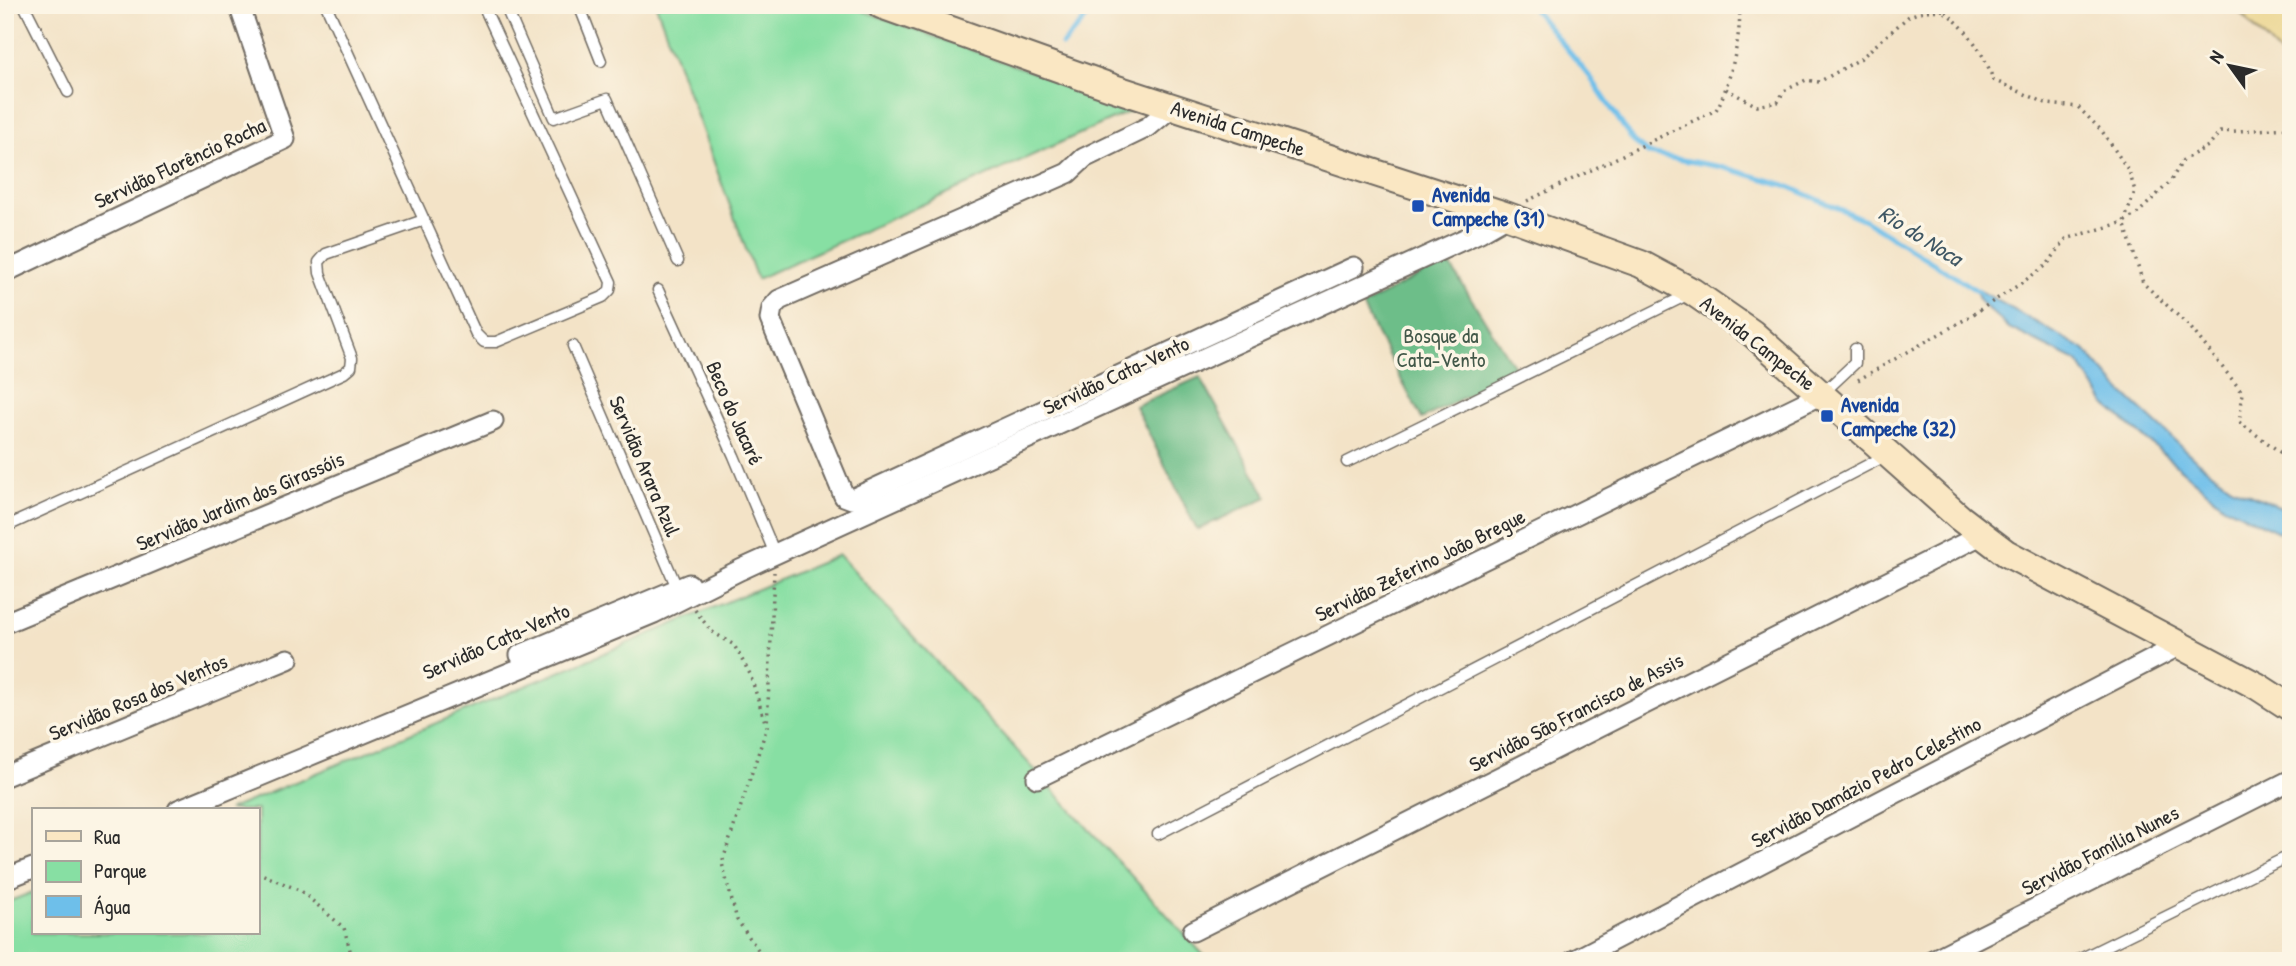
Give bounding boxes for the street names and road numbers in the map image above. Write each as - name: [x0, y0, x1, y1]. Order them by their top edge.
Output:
- street label: Avenida Campeche: [1167, 93, 1309, 163]
- street label: Servidão Florêncio Rocha: [90, 111, 270, 215]
- street label: Avenida Campeche: [1694, 289, 1822, 397]
- street label: Servidão Cata-Vento: [1038, 328, 1194, 422]
- street label: Beco do Jacaré: [699, 357, 771, 469]
- street label: Servidão Arara Azul: [602, 391, 688, 541]
- street label: Servidão Jardim dos Girassóis: [132, 444, 348, 558]
- street label: Servidão Zeferino João Bregue: [1310, 501, 1530, 629]
- street label: Servidão Cata-Vento: [418, 596, 574, 686]
- street label: Servidão São Francisco de Assis: [1464, 645, 1688, 779]
- street label: Servidão Rosa dos Ventos: [44, 646, 232, 748]
- street label: Servidão Damázio Pedro Celestino: [1746, 709, 1986, 855]
- street label: Servidão Família Nunes: [2016, 798, 2184, 902]

